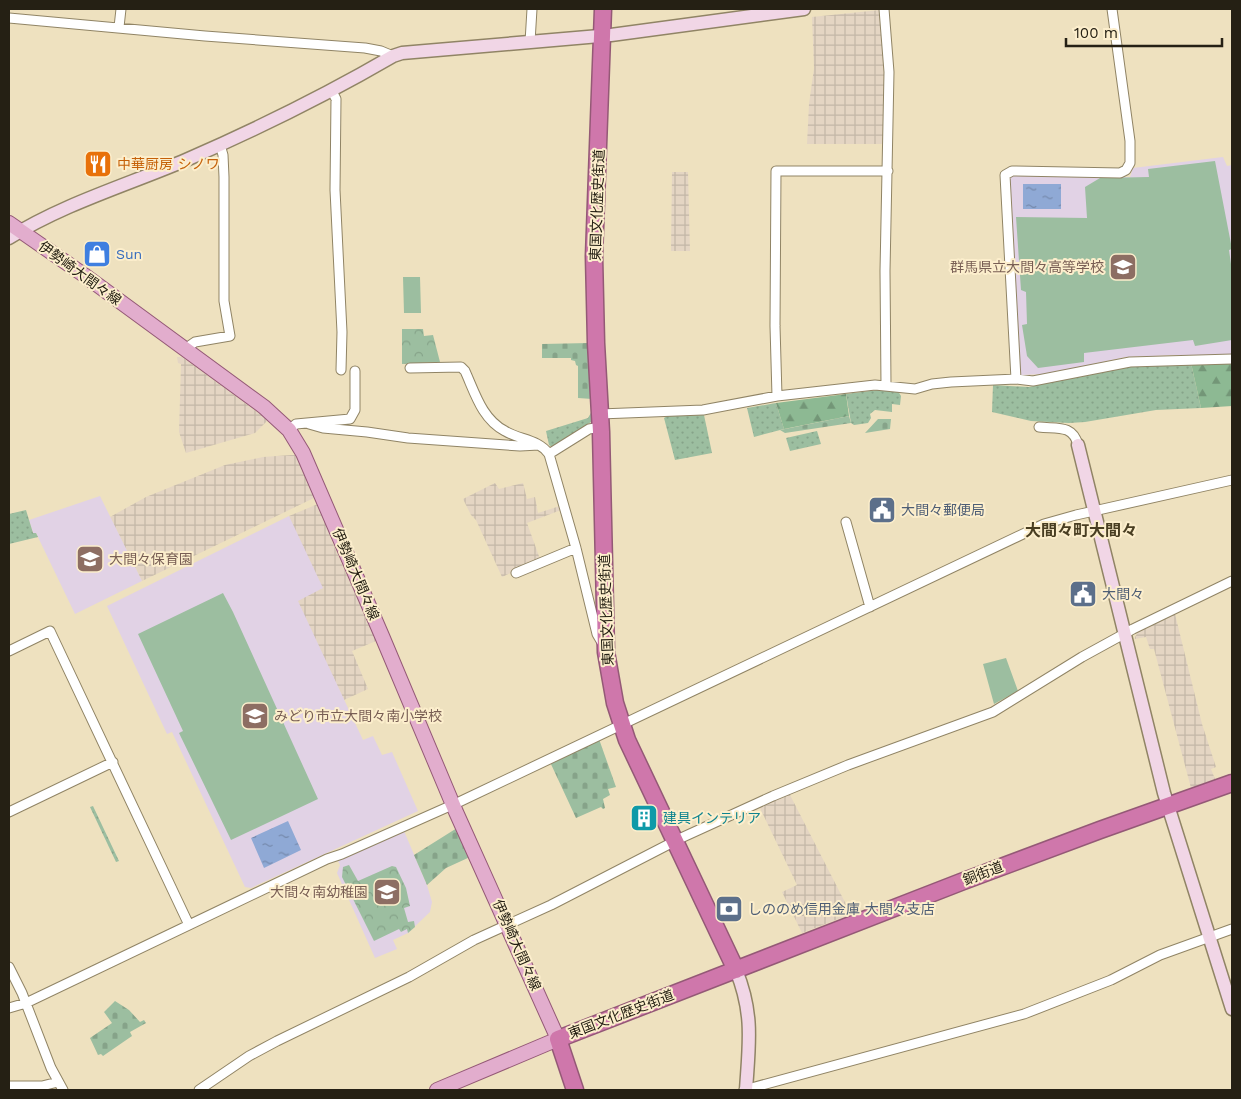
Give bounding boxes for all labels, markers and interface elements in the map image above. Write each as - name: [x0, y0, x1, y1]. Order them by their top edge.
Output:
- scale bar: [1066, 15, 1222, 47]
- text: 100 m: [1074, 24, 1118, 42]
- restaurant icon: 中華厨房 シノワ: [83, 149, 113, 179]
- street label: 東国文化歴史街道: [587, 149, 607, 261]
- place label: 中華厨房 シノワ: [117, 156, 220, 172]
- street label: 伊勢崎大間々線: [36, 238, 124, 308]
- shop icon: Sun: [82, 239, 112, 269]
- place label: Sun: [116, 246, 142, 262]
- school or university icon: 群馬県立大間々高等学校: [1108, 252, 1138, 282]
- place label: 群馬県立大間々高等学校: [950, 259, 1104, 275]
- public building icon: 大間々郵便局: [867, 495, 897, 525]
- place label: 大間々郵便局: [901, 502, 985, 518]
- district label: 大間々町大間々: [1025, 521, 1137, 540]
- street label: 伊勢崎大間々線: [329, 526, 383, 622]
- school or university icon: 大間々保育園: [75, 544, 105, 574]
- place label: 大間々保育園: [109, 551, 193, 567]
- street label: 東国文化歴史街道: [596, 554, 616, 666]
- public building icon: 大間々: [1068, 579, 1098, 609]
- place label: 大間々: [1102, 586, 1144, 602]
- school or university icon: みどり市立大間々南小学校: [240, 701, 270, 731]
- place label: みどり市立大間々南小学校: [274, 708, 442, 724]
- building icon: 建具インテリア: [629, 803, 659, 833]
- place label: 建具インテリア: [663, 810, 761, 826]
- street label: 銅街道: [961, 858, 1005, 888]
- school or university icon: 大間々南幼稚園: [372, 877, 402, 907]
- place label: 大間々南幼稚園: [270, 884, 368, 900]
- bank icon: しののめ信用金庫 大間々支店: [714, 894, 744, 924]
- street label: 伊勢崎大間々線: [490, 897, 544, 993]
- place label: しののめ信用金庫 大間々支店: [748, 901, 935, 917]
- street label: 東国文化歴史街道: [566, 986, 676, 1042]

